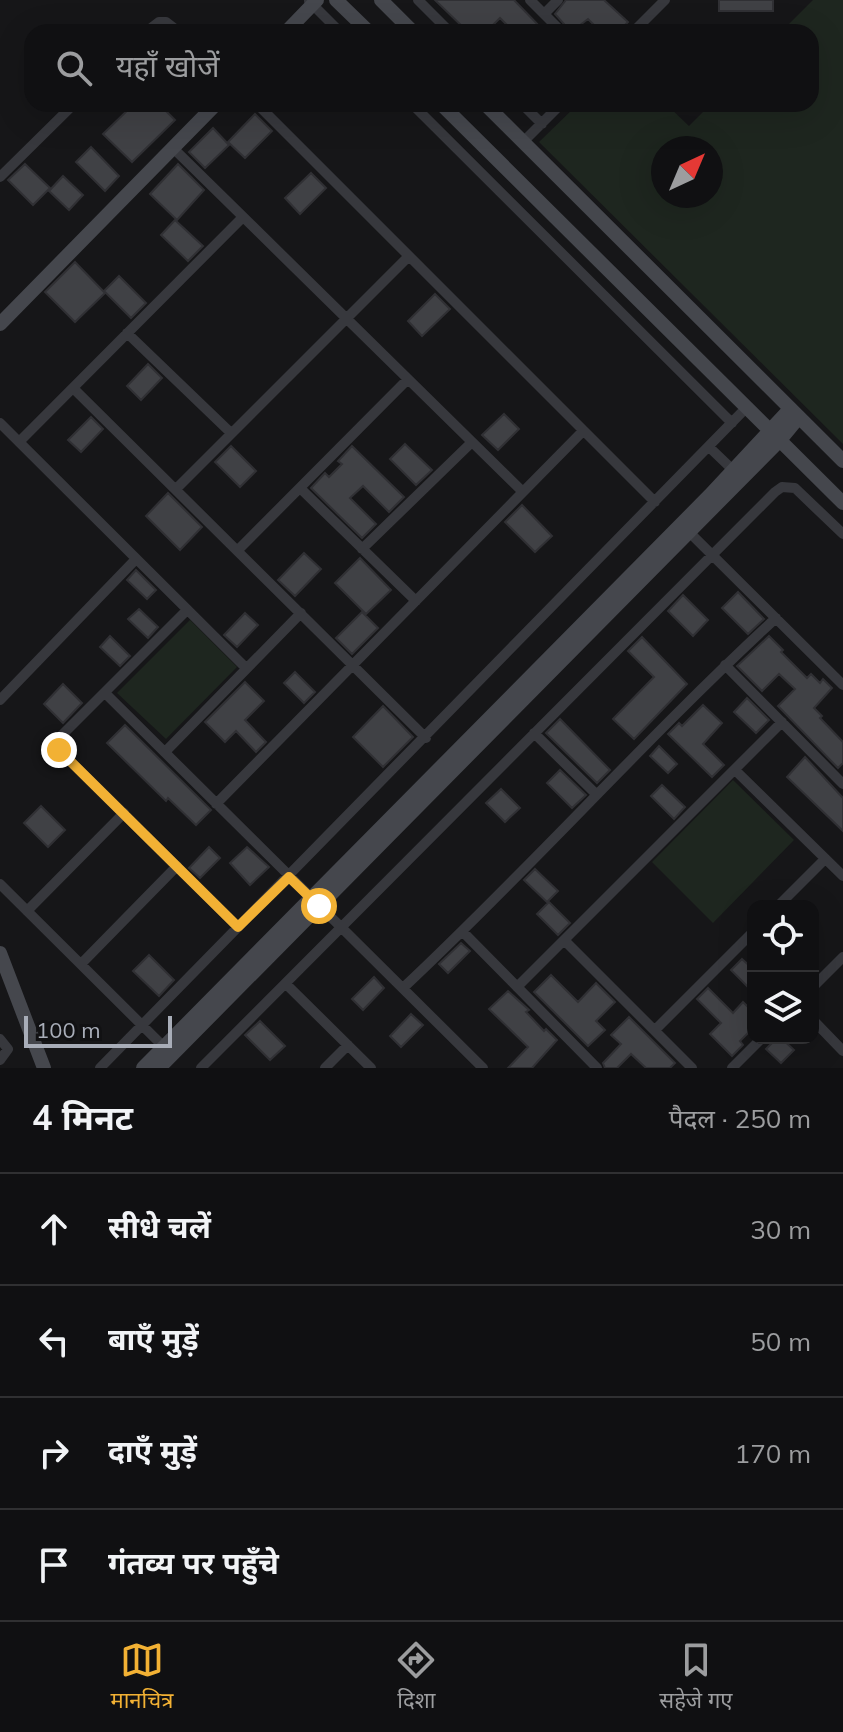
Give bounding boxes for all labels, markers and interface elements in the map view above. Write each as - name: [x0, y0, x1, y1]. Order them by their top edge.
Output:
- search box: [24, 24, 819, 112]
- icon: search: [52, 46, 96, 90]
- text: यहाँ खोजें: [116, 47, 220, 85]
- north arrow: [651, 136, 723, 208]
- route end: [41, 732, 77, 768]
- route start: [301, 888, 337, 924]
- map controls: [747, 900, 819, 1044]
- button: locate: [747, 900, 819, 972]
- button: layers: [747, 972, 819, 1044]
- scale bar: [24, 1012, 172, 1048]
- text: 100 m: [36, 1016, 101, 1044]
- text: 4 मिनट: [32, 1096, 133, 1139]
- text: पैदल · 250 m: [669, 1102, 811, 1135]
- icon: ahead: [32, 1207, 76, 1251]
- text: सीधे चलें: [108, 1208, 211, 1246]
- text: 30 m: [750, 1213, 811, 1246]
- icon: left: [32, 1319, 76, 1363]
- text: बाएँ मुड़ें: [108, 1320, 198, 1358]
- text: 50 m: [750, 1325, 811, 1358]
- icon: right: [32, 1431, 76, 1475]
- text: दाएँ मुड़ें: [108, 1432, 197, 1470]
- text: 170 m: [735, 1437, 811, 1470]
- icon: arrive: [32, 1543, 76, 1587]
- text: गंतव्य पर पहुँचे: [108, 1544, 279, 1582]
- tab: मानचित्र: [110, 1638, 173, 1717]
- tab: दिशा: [394, 1638, 438, 1717]
- tab: सहेजे गए: [659, 1638, 733, 1717]

